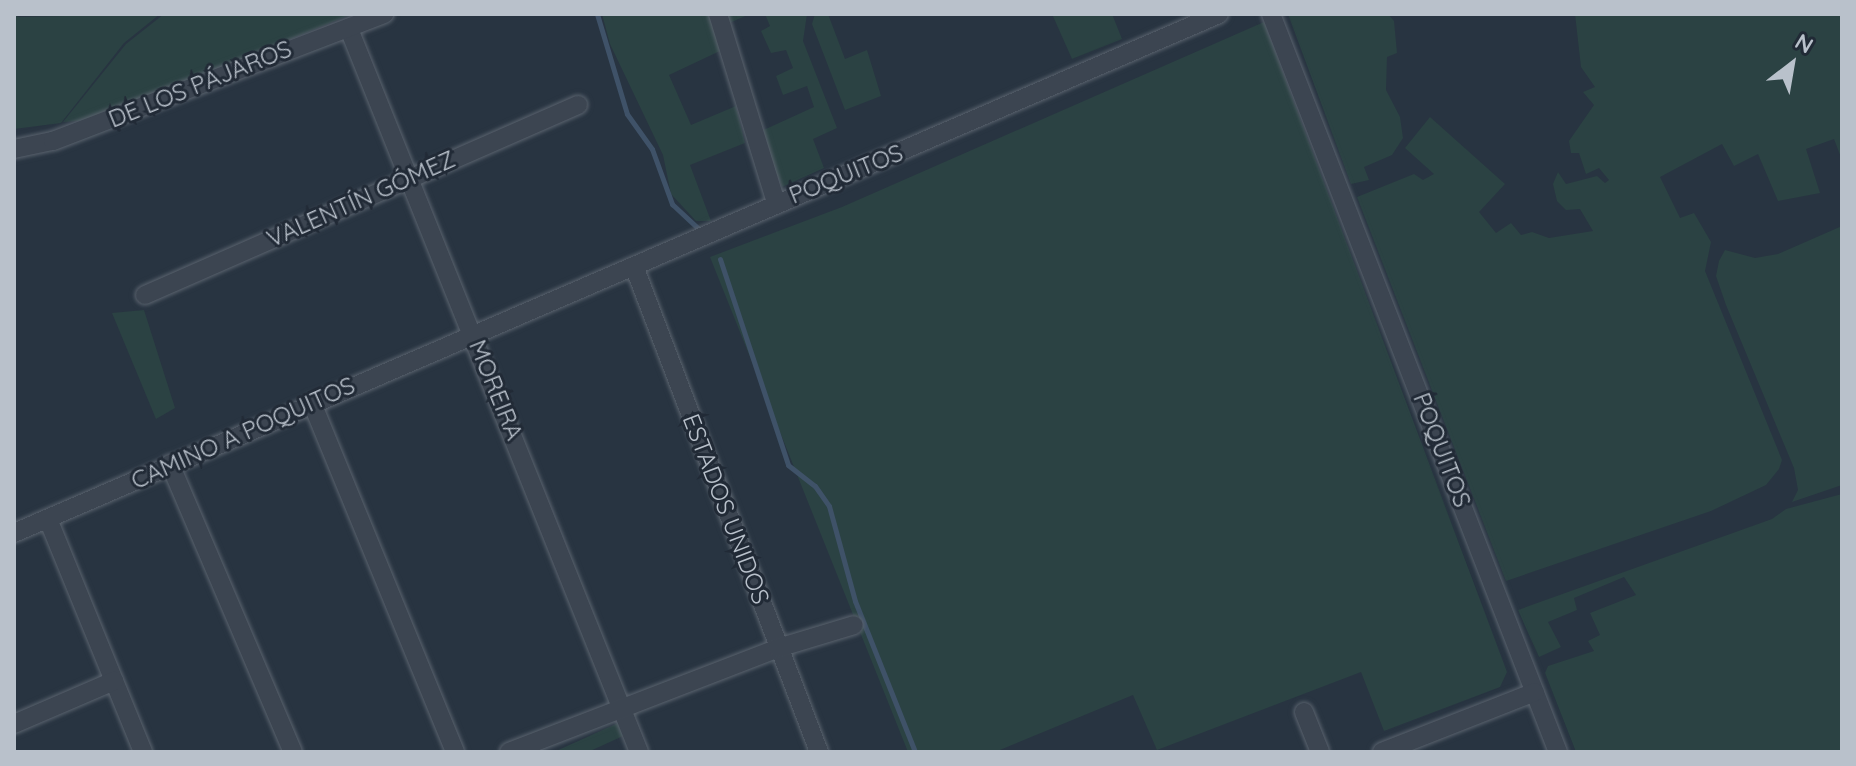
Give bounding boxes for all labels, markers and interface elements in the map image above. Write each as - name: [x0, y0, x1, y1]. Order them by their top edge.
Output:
- north arrow: [1752, 24, 1832, 104]
- text: N: [1790, 27, 1818, 60]
- street label: DE LOS PÁJAROS: [104, 34, 296, 134]
- street label: POQUITOS: [785, 138, 907, 210]
- street label: VALENTÍN GÓMEZ: [262, 145, 460, 253]
- street label: MOREIRA: [463, 336, 529, 444]
- street label: CAMINO A POQUITOS: [127, 371, 359, 495]
- street label: POQUITOS: [1407, 389, 1477, 511]
- street label: ESTADOS UNIDOS: [676, 410, 776, 608]

